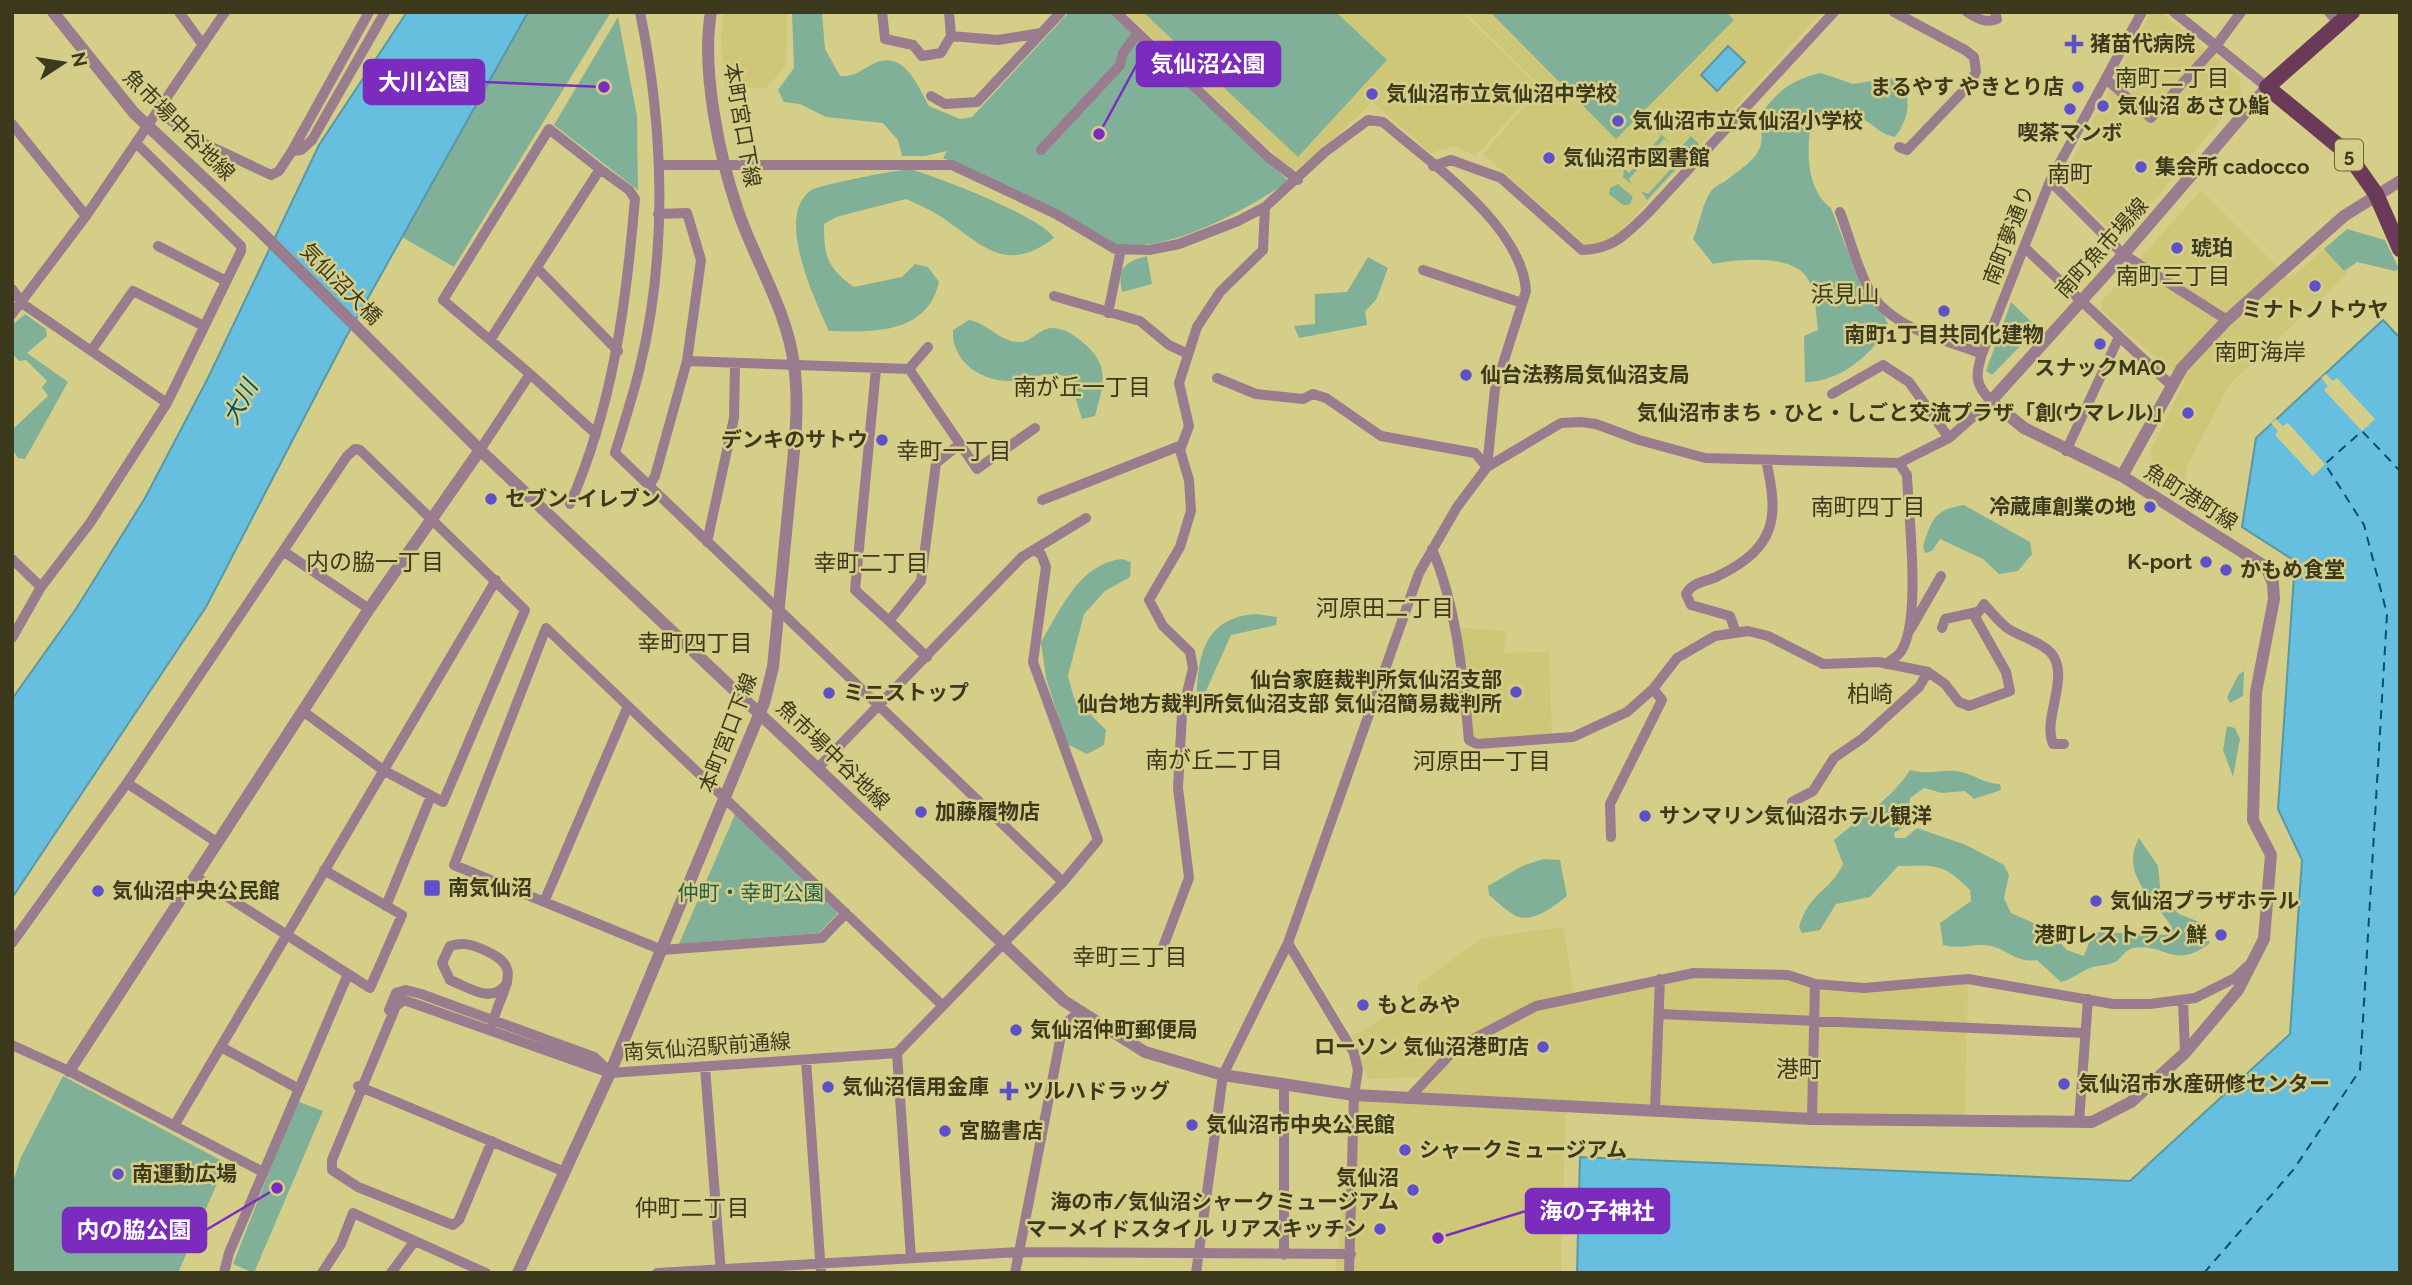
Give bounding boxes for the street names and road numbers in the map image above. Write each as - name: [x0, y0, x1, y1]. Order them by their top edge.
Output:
- street label: 本町宮口下線: [719, 61, 766, 189]
- street label: 魚市場中谷地線: [119, 64, 240, 185]
- road number: 5: [2335, 140, 2363, 170]
- street label: 南町夢通り: [1978, 181, 2039, 288]
- street label: 南町魚市場線: [2050, 192, 2153, 303]
- street label: 気仙沼大橋: [295, 238, 387, 330]
- street label: 魚町港町線: [2140, 458, 2242, 535]
- street label: 本町宮口下線: [693, 670, 762, 796]
- street label: 魚市場中谷地線: [772, 695, 895, 815]
- street label: 南気仙沼駅前通線: [622, 1028, 792, 1065]

